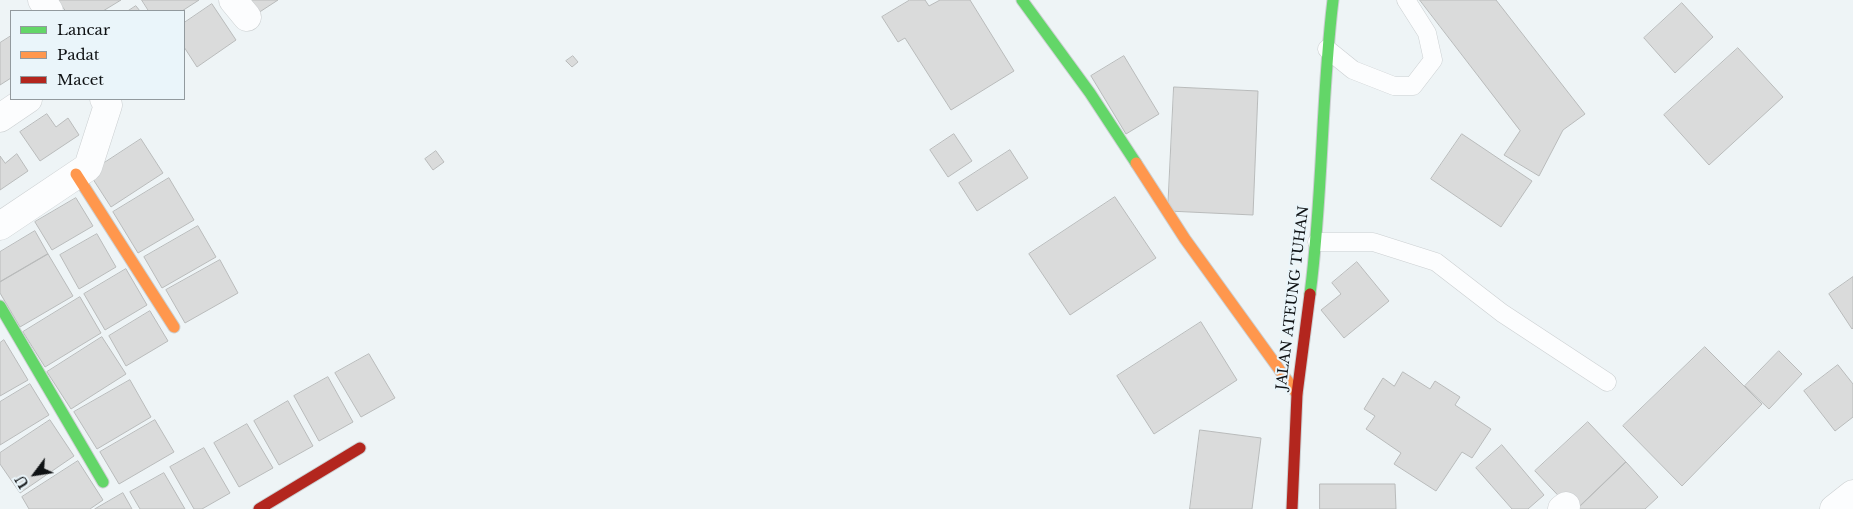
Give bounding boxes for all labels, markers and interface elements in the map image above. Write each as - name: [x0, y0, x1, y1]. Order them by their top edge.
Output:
- legend: [10, 10, 185, 100]
- text: Lancar: [57, 20, 110, 39]
- text: Padat: [57, 45, 100, 64]
- text: Macet: [57, 70, 104, 89]
- street label: JALAN ATEUNG TUHAN: [1273, 205, 1313, 391]
- north arrow: [10, 449, 60, 499]
- text: U: [11, 472, 33, 492]

